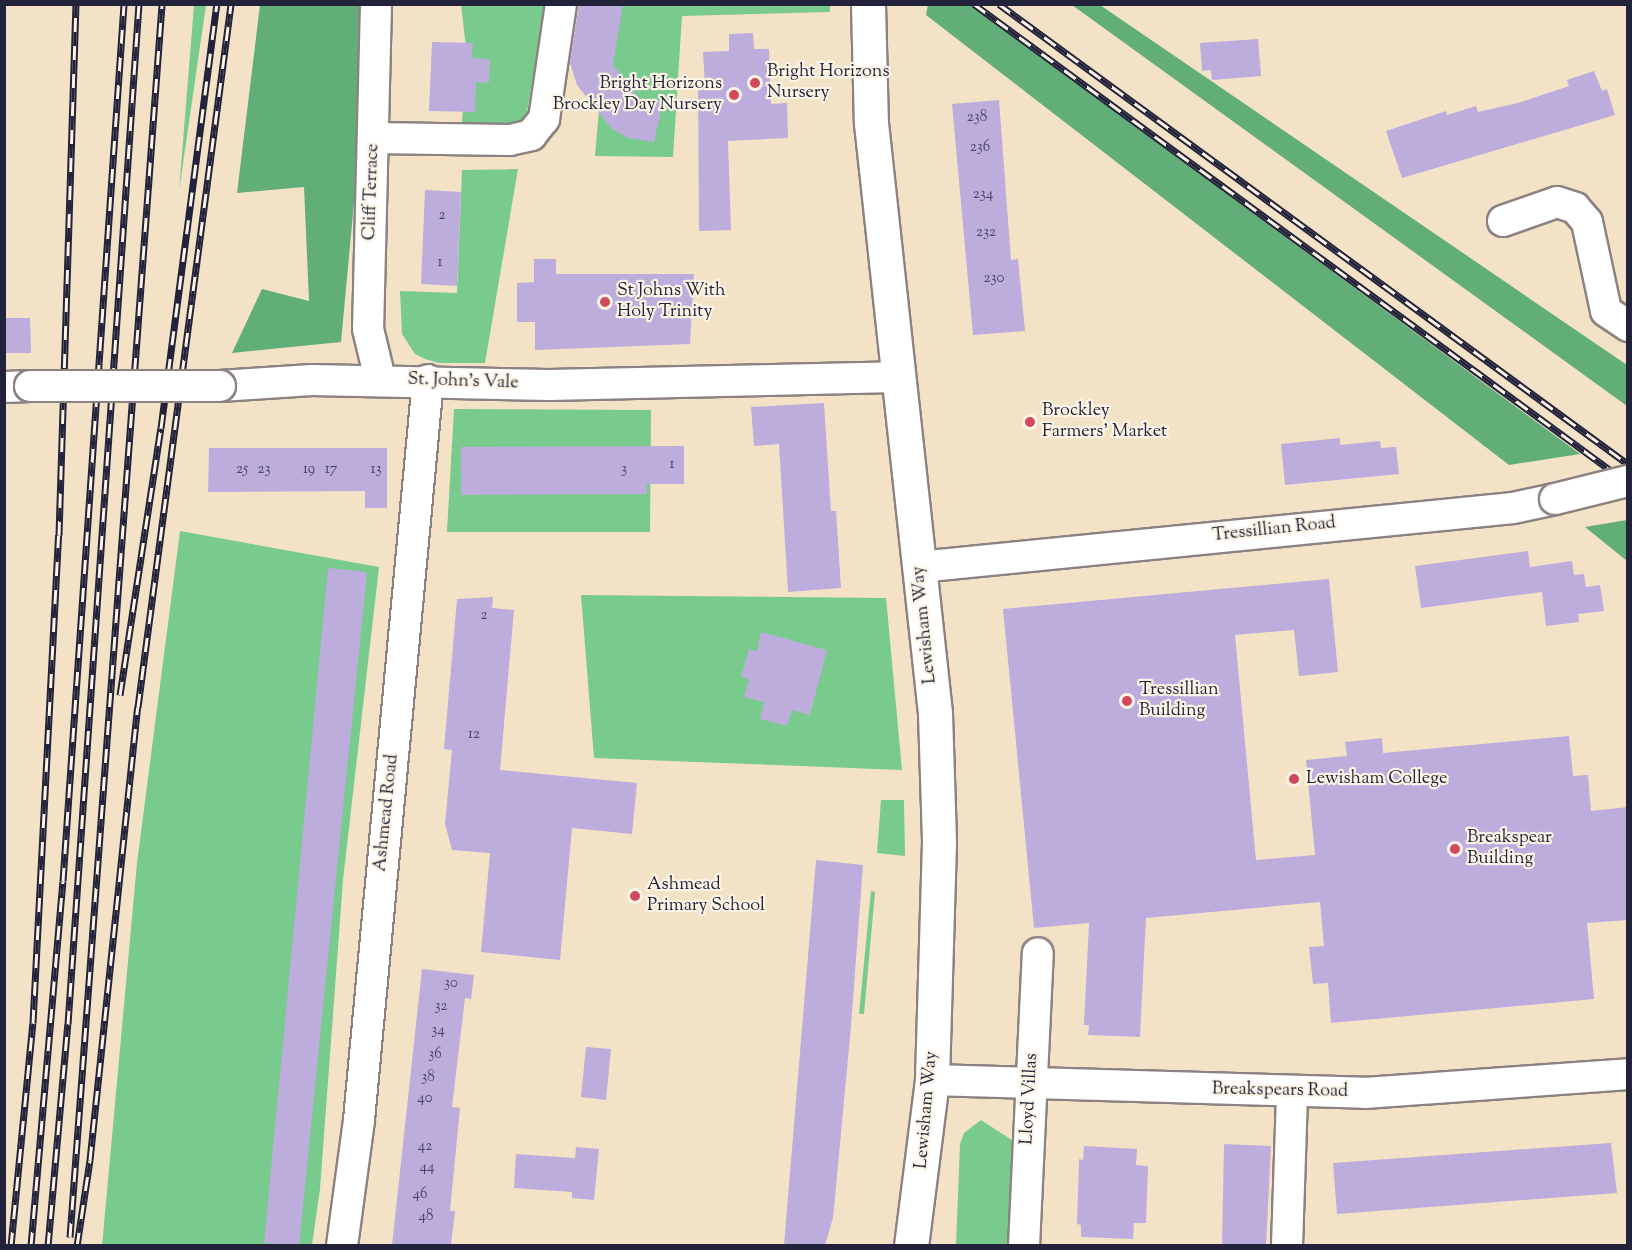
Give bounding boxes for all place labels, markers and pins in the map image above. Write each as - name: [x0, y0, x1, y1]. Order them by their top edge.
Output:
- place label: Bright Horizons Nursery: [767, 62, 890, 104]
- place label: Bright Horizons Brockley Day Nursery: [553, 74, 722, 116]
- marker: Bright Horizons Nursery: [748, 76, 762, 90]
- marker: Bright Horizons Brockley Day Nursery: [727, 88, 741, 102]
- place label: St Johns With Holy Trinity: [617, 281, 725, 324]
- marker: St Johns With Holy Trinity: [598, 295, 612, 309]
- place label: Brockley Farmers' Market: [1042, 401, 1167, 444]
- marker: Brockley Farmers' Market: [1023, 415, 1037, 429]
- place label: Tressillian Building: [1139, 680, 1219, 722]
- marker: Tressillian Building: [1120, 694, 1134, 708]
- place label: Lewisham College: [1306, 768, 1447, 790]
- marker: Lewisham College: [1287, 772, 1301, 786]
- place label: Breakspear Building: [1467, 828, 1552, 870]
- marker: Breakspear Building: [1448, 842, 1462, 856]
- place label: Ashmead Primary School: [647, 875, 765, 918]
- marker: Ashmead Primary School: [628, 889, 642, 903]

